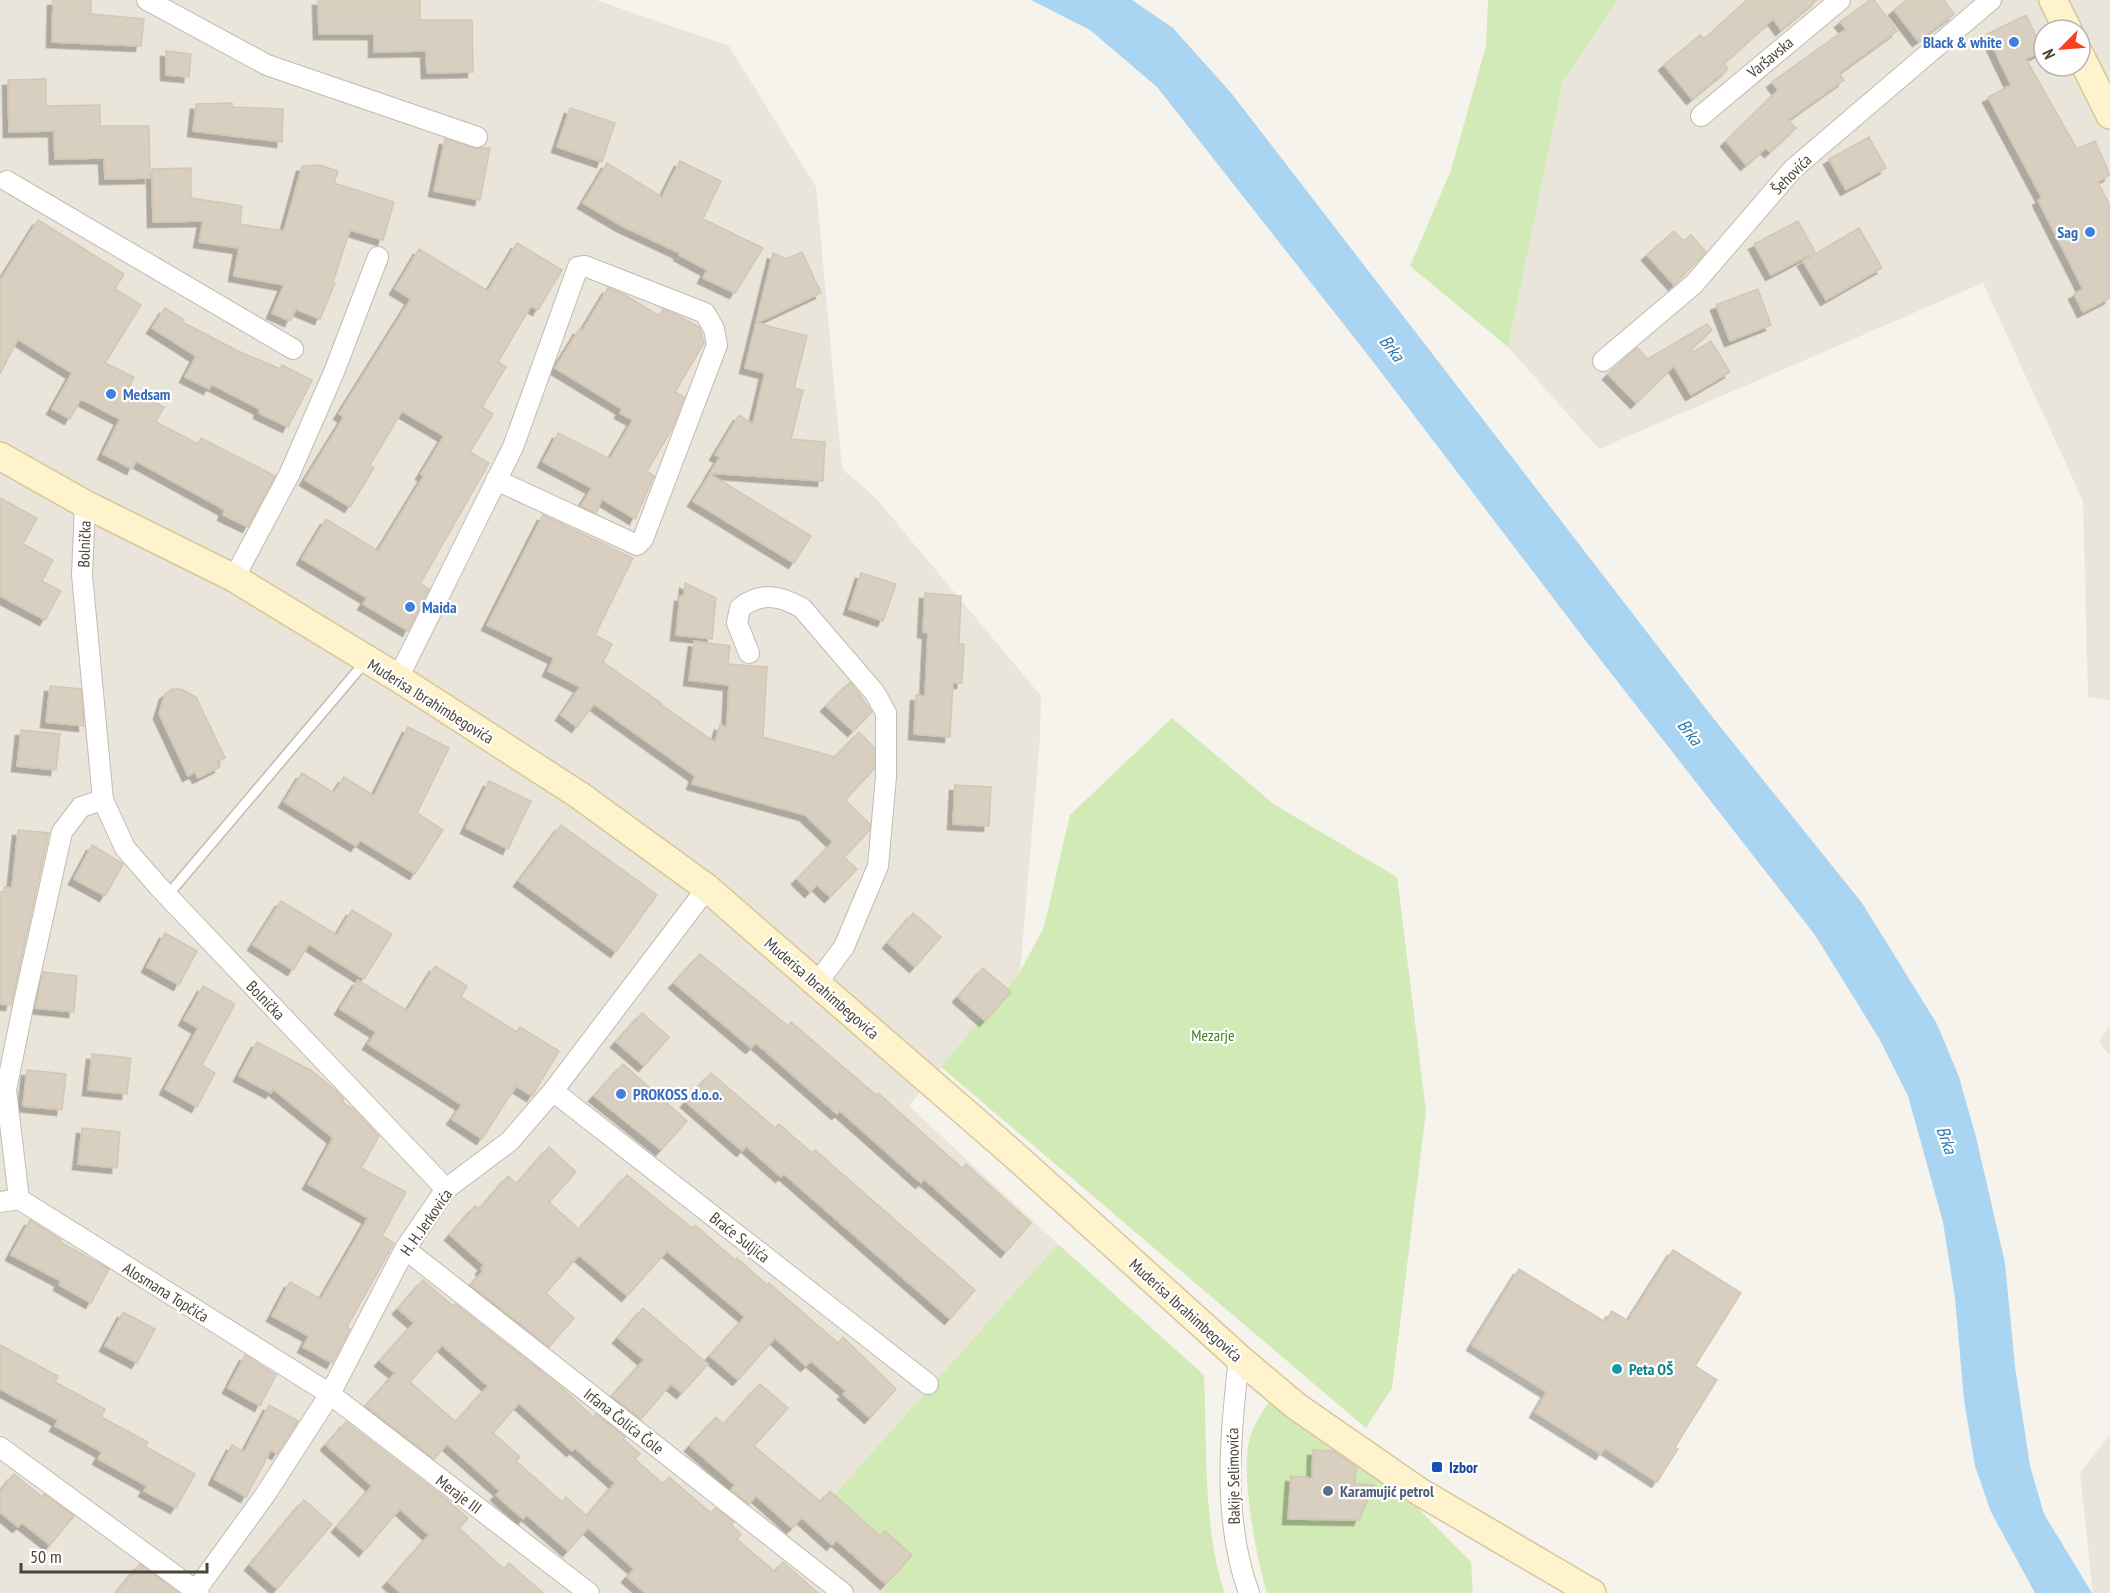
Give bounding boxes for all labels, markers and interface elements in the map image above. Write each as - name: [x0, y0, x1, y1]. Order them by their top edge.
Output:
- north arrow: [2032, 18, 2092, 78]
- street label: Varšavska: [1742, 32, 1797, 83]
- place label: Black & white: [1923, 32, 2002, 52]
- marker: Black & white: [2007, 35, 2021, 49]
- text: N: [2038, 46, 2059, 62]
- street label: Šehovića: [1767, 150, 1815, 198]
- place label: Sag: [2057, 222, 2078, 242]
- marker: Sag: [2083, 225, 2097, 239]
- water label: Brka: [1374, 330, 1410, 367]
- place label: Medsam: [123, 384, 170, 404]
- marker: Medsam: [104, 387, 118, 401]
- street label: Bolnička: [73, 520, 95, 568]
- place label: Maida: [422, 597, 457, 617]
- marker: Maida: [403, 600, 417, 614]
- street label: Muderisa Ibrahimbegovića: [364, 654, 498, 748]
- water label: Brka: [1672, 714, 1708, 751]
- street label: Muderisa Ibrahimbegovića: [761, 933, 883, 1043]
- street label: Bolnička: [242, 976, 290, 1024]
- park label: Mezarje: [1191, 1025, 1235, 1045]
- place label: PROKOSS d.o.o.: [633, 1084, 722, 1104]
- marker: PROKOSS d.o.o.: [614, 1087, 628, 1101]
- water label: Brka: [1932, 1123, 1963, 1158]
- street label: H. H. Jerkovića: [396, 1185, 456, 1259]
- street label: Braće Suljića: [706, 1207, 774, 1267]
- street label: Muderisa Ibrahimbegovića: [1125, 1254, 1247, 1366]
- street label: Alosmana Topčića: [119, 1258, 213, 1326]
- place label: Peta OŠ: [1629, 1359, 1673, 1379]
- marker: Peta OŠ: [1610, 1362, 1624, 1376]
- street label: Irfana Čolića Čole: [580, 1384, 668, 1458]
- street label: Bakije Selimovića: [1222, 1428, 1244, 1524]
- place label: Izbor: [1449, 1457, 1478, 1477]
- marker: Izbor: [1430, 1460, 1444, 1474]
- street label: Meraje III: [432, 1470, 486, 1518]
- place label: Karamujić petrol: [1340, 1481, 1434, 1501]
- marker: Karamujić petrol: [1321, 1484, 1335, 1498]
- scale bar: [21, 1536, 207, 1574]
- text: 50 m: [30, 1545, 62, 1568]

